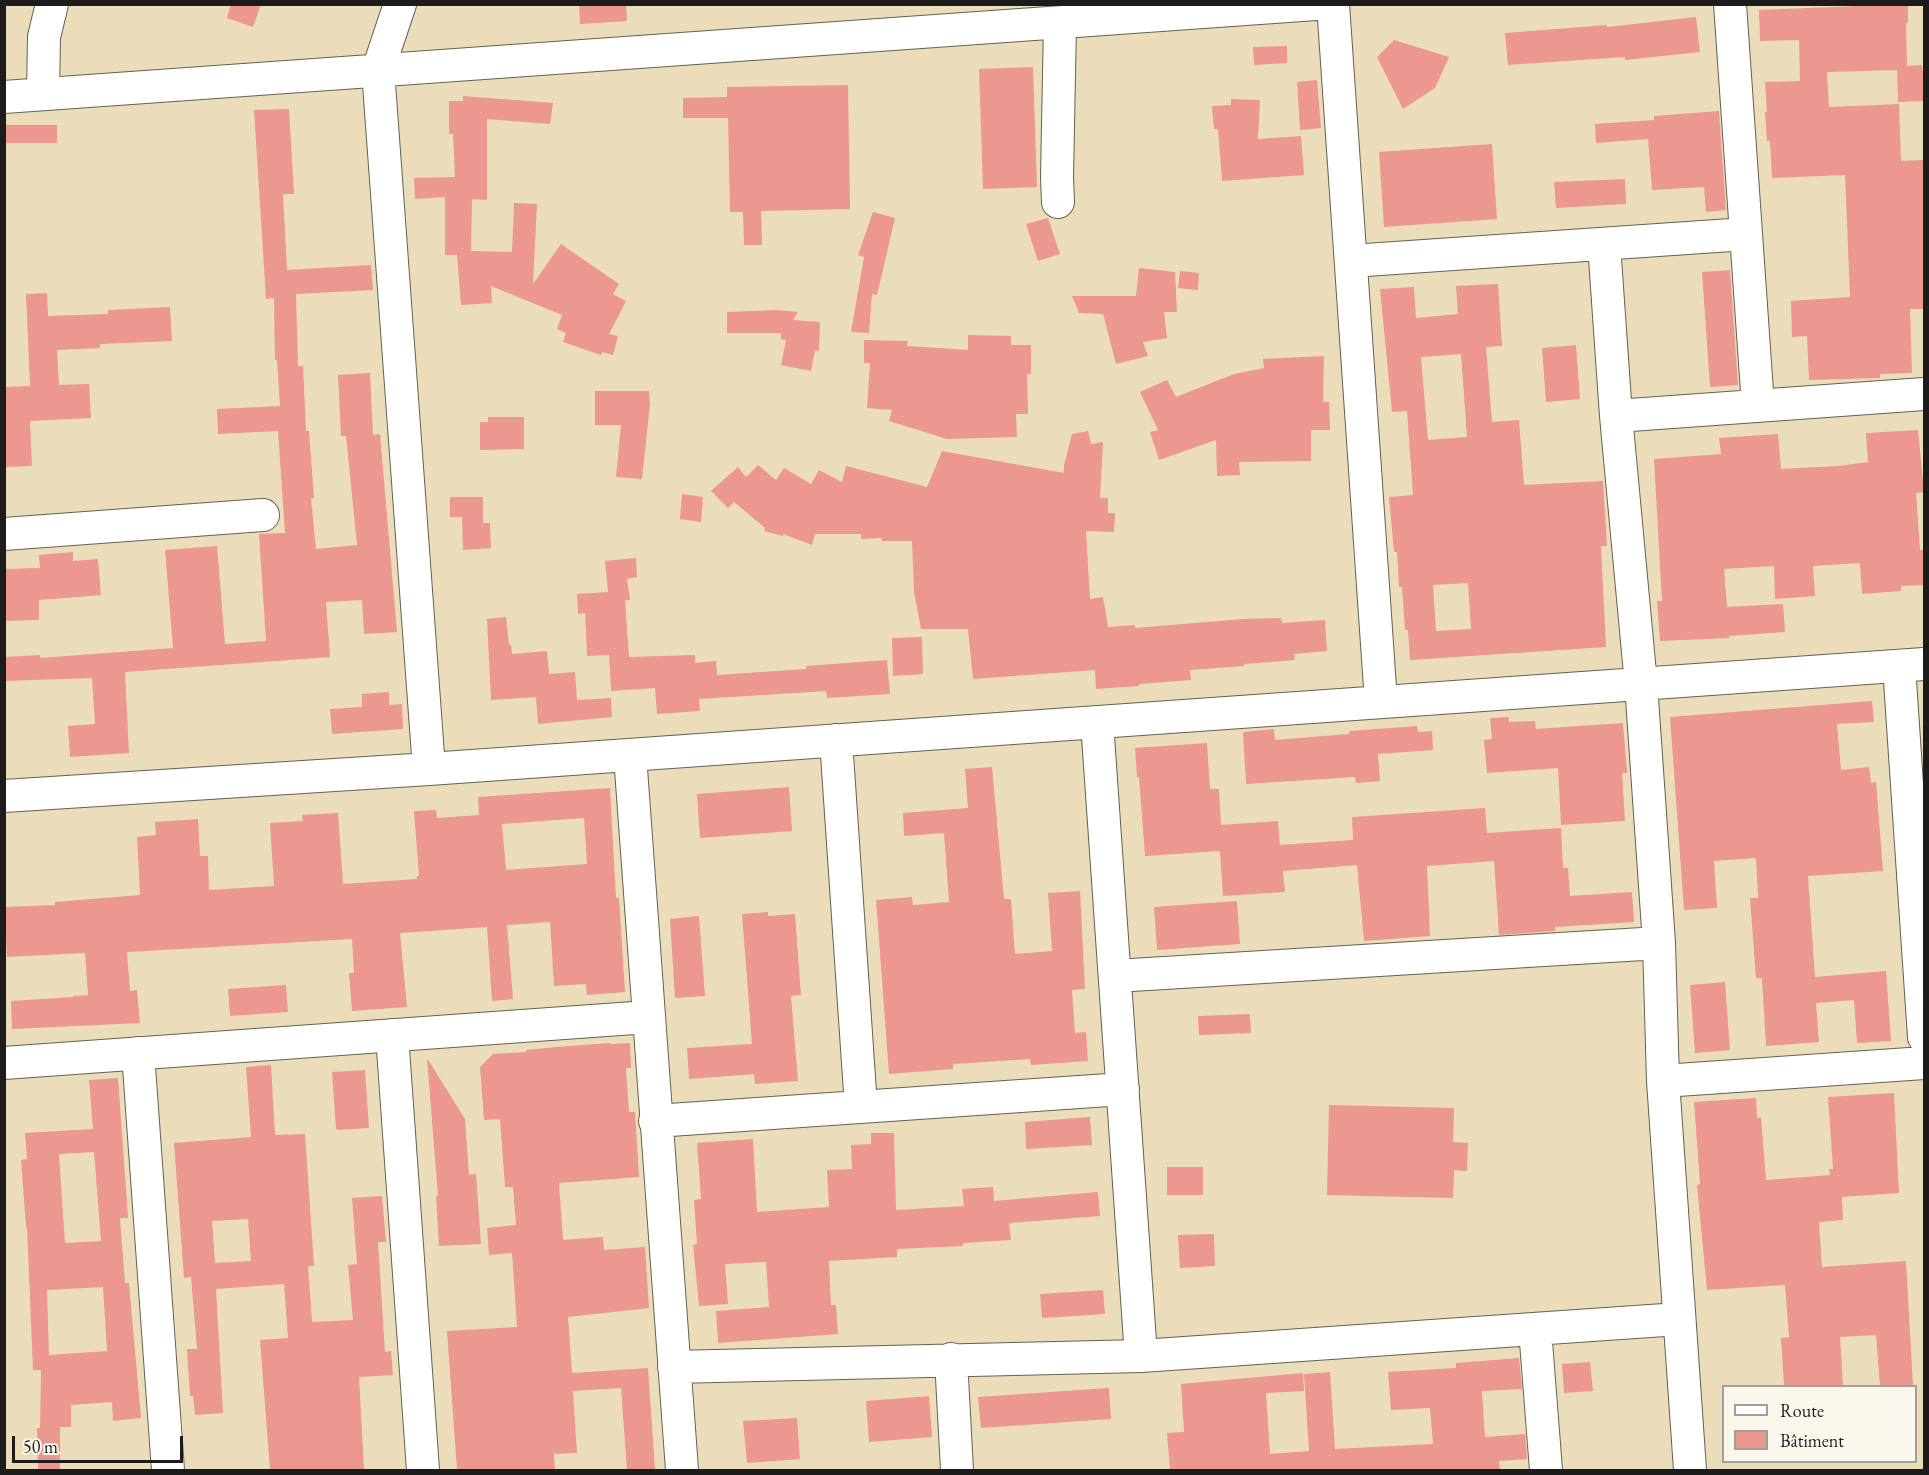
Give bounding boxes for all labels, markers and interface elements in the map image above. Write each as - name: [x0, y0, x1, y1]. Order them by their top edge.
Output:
- legend: [1722, 1385, 1917, 1463]
- text: Route: [1780, 1399, 1824, 1422]
- scale bar: [15, 1424, 186, 1462]
- text: Bâtiment: [1780, 1429, 1844, 1452]
- text: 50 m: [23, 1435, 58, 1458]

